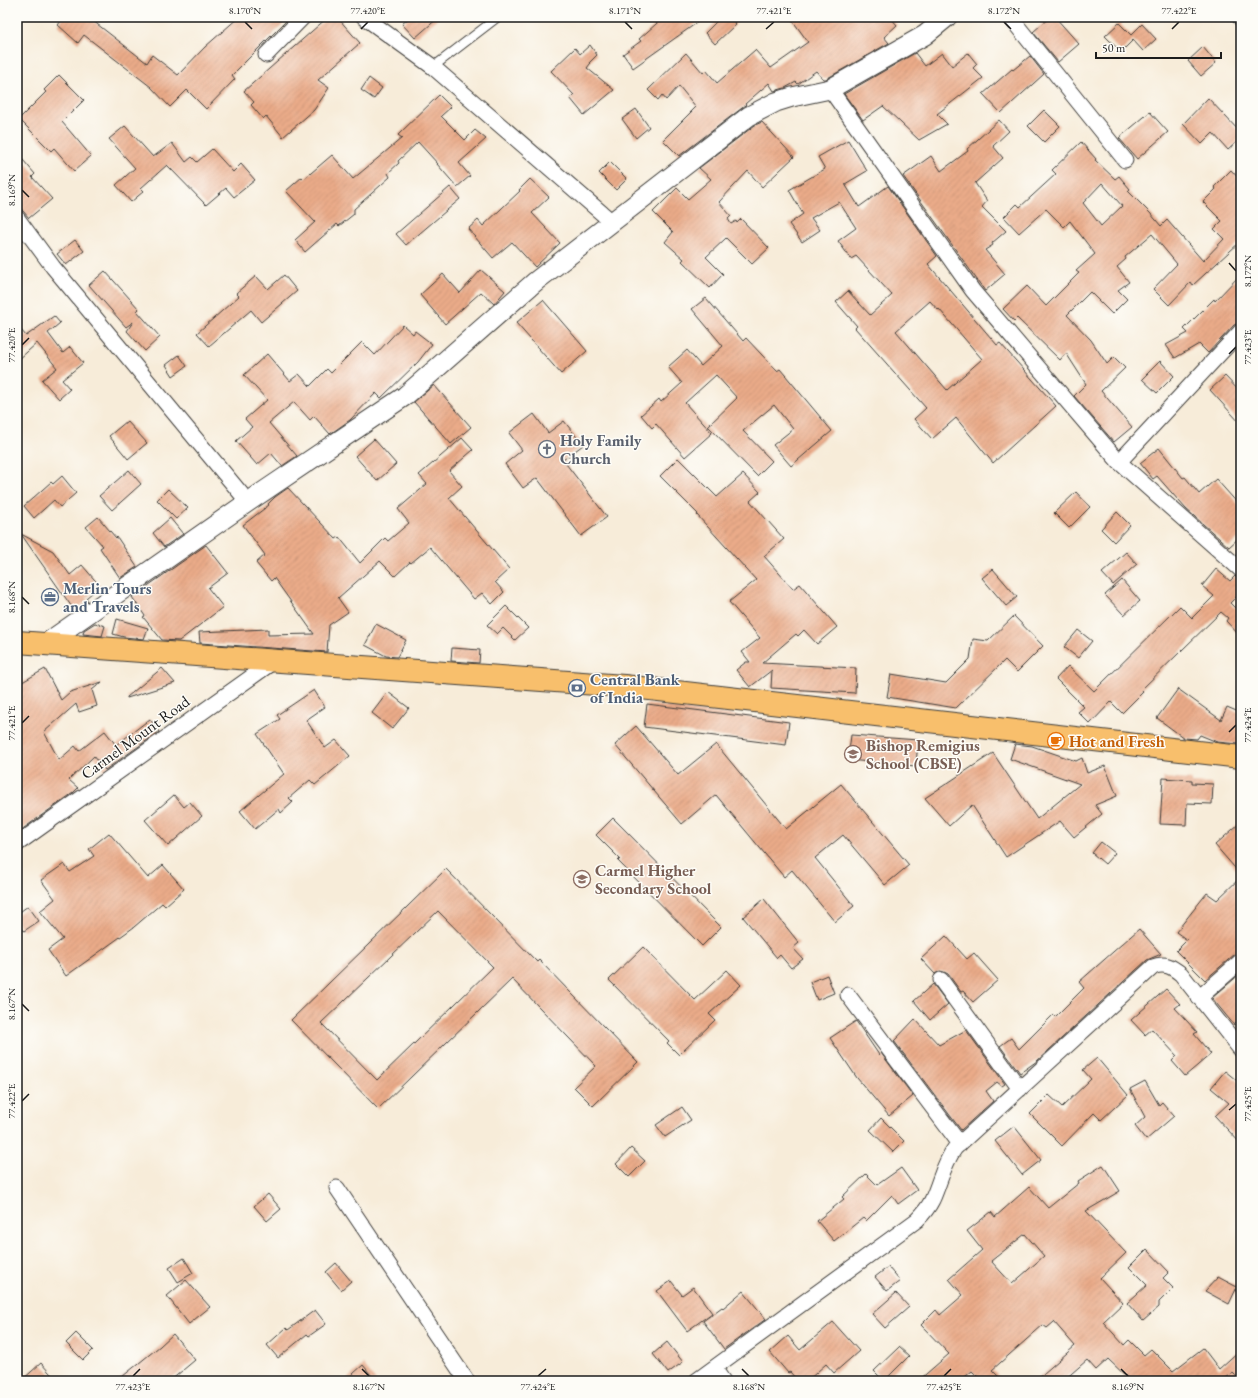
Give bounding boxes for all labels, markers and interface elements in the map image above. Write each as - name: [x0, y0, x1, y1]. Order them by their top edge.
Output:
- text: 8.170°N: [229, 4, 261, 17]
- text: 77.420°E: [351, 4, 386, 17]
- text: 8.171°N: [609, 4, 641, 17]
- text: 77.421°E: [757, 4, 792, 17]
- text: 8.172°N: [988, 4, 1020, 17]
- text: 77.422°E: [1162, 4, 1197, 17]
- scale bar: [1096, 34, 1221, 60]
- text: 50 m: [1102, 40, 1126, 56]
- text: 8.169°N: [5, 174, 18, 206]
- text: 8.172°N: [1241, 255, 1254, 287]
- text: 77.420°E: [5, 327, 18, 362]
- text: 77.423°E: [1241, 329, 1254, 364]
- place label: Holy Family Church: [560, 430, 642, 469]
- church icon: Holy Family Church: [537, 439, 557, 459]
- place label: Merlin Tours and Travels: [63, 578, 152, 617]
- text: 8.168°N: [5, 581, 18, 613]
- office icon: Merlin Tours and Travels: [40, 587, 60, 607]
- place label: Central Bank of India: [590, 669, 680, 708]
- bank icon: Central Bank of India: [567, 678, 587, 698]
- street label: Carmel Mount Road: [77, 690, 195, 784]
- text: 77.421°E: [5, 705, 18, 740]
- text: 77.424°E: [1241, 707, 1254, 742]
- cafe icon: Hot and Fresh: [1046, 731, 1066, 751]
- place label: Hot and Fresh: [1069, 731, 1165, 752]
- place label: Bishop Remigius School (CBSE): [866, 735, 980, 774]
- school or university icon: Bishop Remigius School (CBSE): [843, 744, 863, 764]
- place label: Carmel Higher Secondary School: [595, 860, 712, 899]
- school or university icon: Carmel Higher Secondary School: [572, 869, 592, 889]
- text: 8.167°N: [5, 988, 18, 1020]
- text: 77.422°E: [5, 1083, 18, 1118]
- text: 77.425°E: [1241, 1086, 1254, 1121]
- text: 77.423°E: [116, 1380, 151, 1393]
- text: 8.167°N: [353, 1380, 385, 1393]
- text: 77.424°E: [521, 1380, 556, 1393]
- text: 8.168°N: [733, 1380, 765, 1393]
- text: 77.425°E: [927, 1380, 962, 1393]
- text: 8.169°N: [1112, 1380, 1144, 1393]

